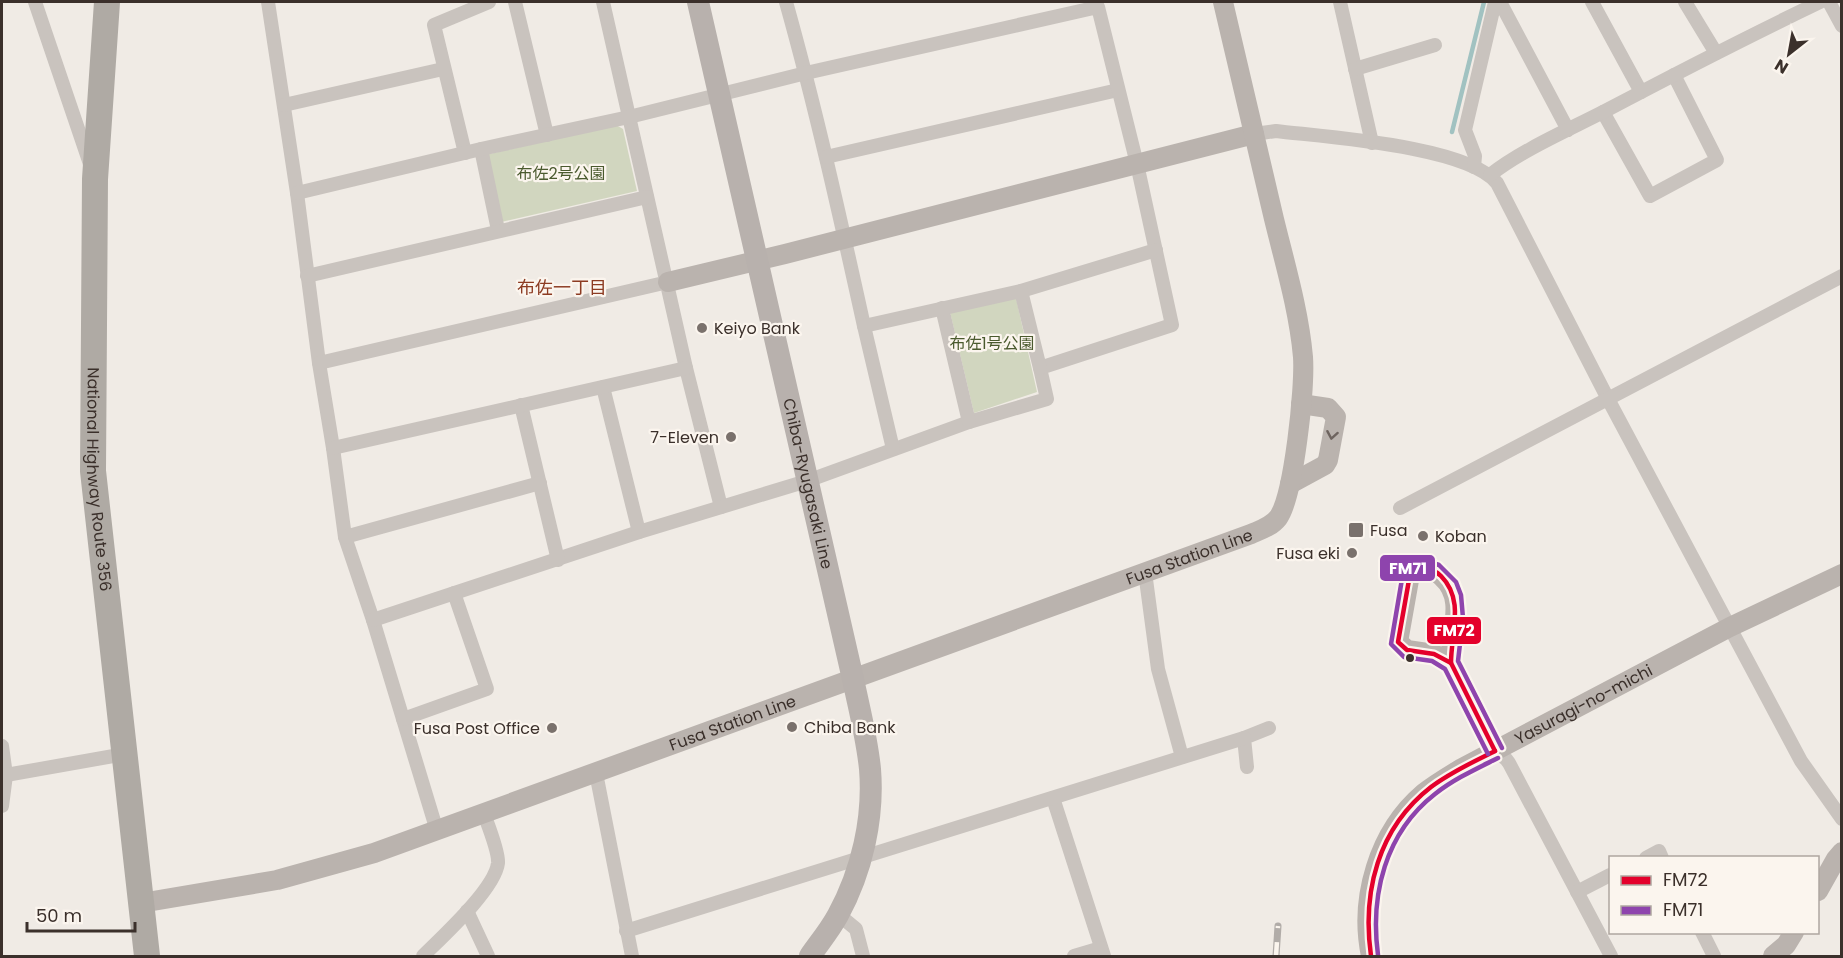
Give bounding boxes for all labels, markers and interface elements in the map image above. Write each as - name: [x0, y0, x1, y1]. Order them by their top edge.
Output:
- north arrow: [1759, 24, 1819, 84]
- text: N: [1770, 53, 1793, 79]
- park label: 布佐2号公園: [516, 162, 606, 185]
- district label: 布佐一丁目: [517, 275, 607, 300]
- place label: Keiyo Bank: [714, 317, 801, 340]
- marker: Keiyo Bank: [695, 321, 709, 335]
- park label: 布佐1号公園: [949, 332, 1035, 355]
- street label: National Highway Route 356: [81, 367, 118, 592]
- street label: Chiba-Ryugasaki Line: [778, 396, 839, 571]
- place label: 7-Eleven: [650, 426, 719, 449]
- marker: 7-Eleven: [724, 430, 738, 444]
- one-way arrow: [1327, 430, 1339, 439]
- place label: Fusa: [1370, 519, 1407, 542]
- marker: Fusa: [1347, 521, 1365, 539]
- street label: Fusa Station Line: [1123, 523, 1256, 590]
- place label: Koban: [1435, 525, 1487, 548]
- marker: Koban: [1416, 529, 1430, 543]
- place label: Fusa eki: [1276, 542, 1340, 565]
- marker: Fusa eki: [1345, 546, 1359, 560]
- line badge: FM71: [1379, 554, 1436, 582]
- text: FM71: [1389, 557, 1427, 580]
- line badge: FM72: [1426, 616, 1482, 645]
- text: FM72: [1433, 619, 1475, 642]
- unlabelled marker: [1404, 652, 1416, 664]
- street label: Yasuragi-no-michi: [1510, 658, 1656, 750]
- street label: Fusa Station Line: [666, 689, 799, 756]
- place label: Chiba Bank: [804, 716, 896, 739]
- place label: Fusa Post Office: [414, 717, 540, 740]
- marker: Chiba Bank: [785, 720, 799, 734]
- marker: Fusa Post Office: [545, 721, 559, 735]
- legend: [1609, 856, 1819, 934]
- text: FM72: [1663, 867, 1708, 892]
- scale bar: [27, 895, 135, 933]
- text: FM71: [1663, 897, 1703, 922]
- text: 50 m: [36, 903, 82, 928]

